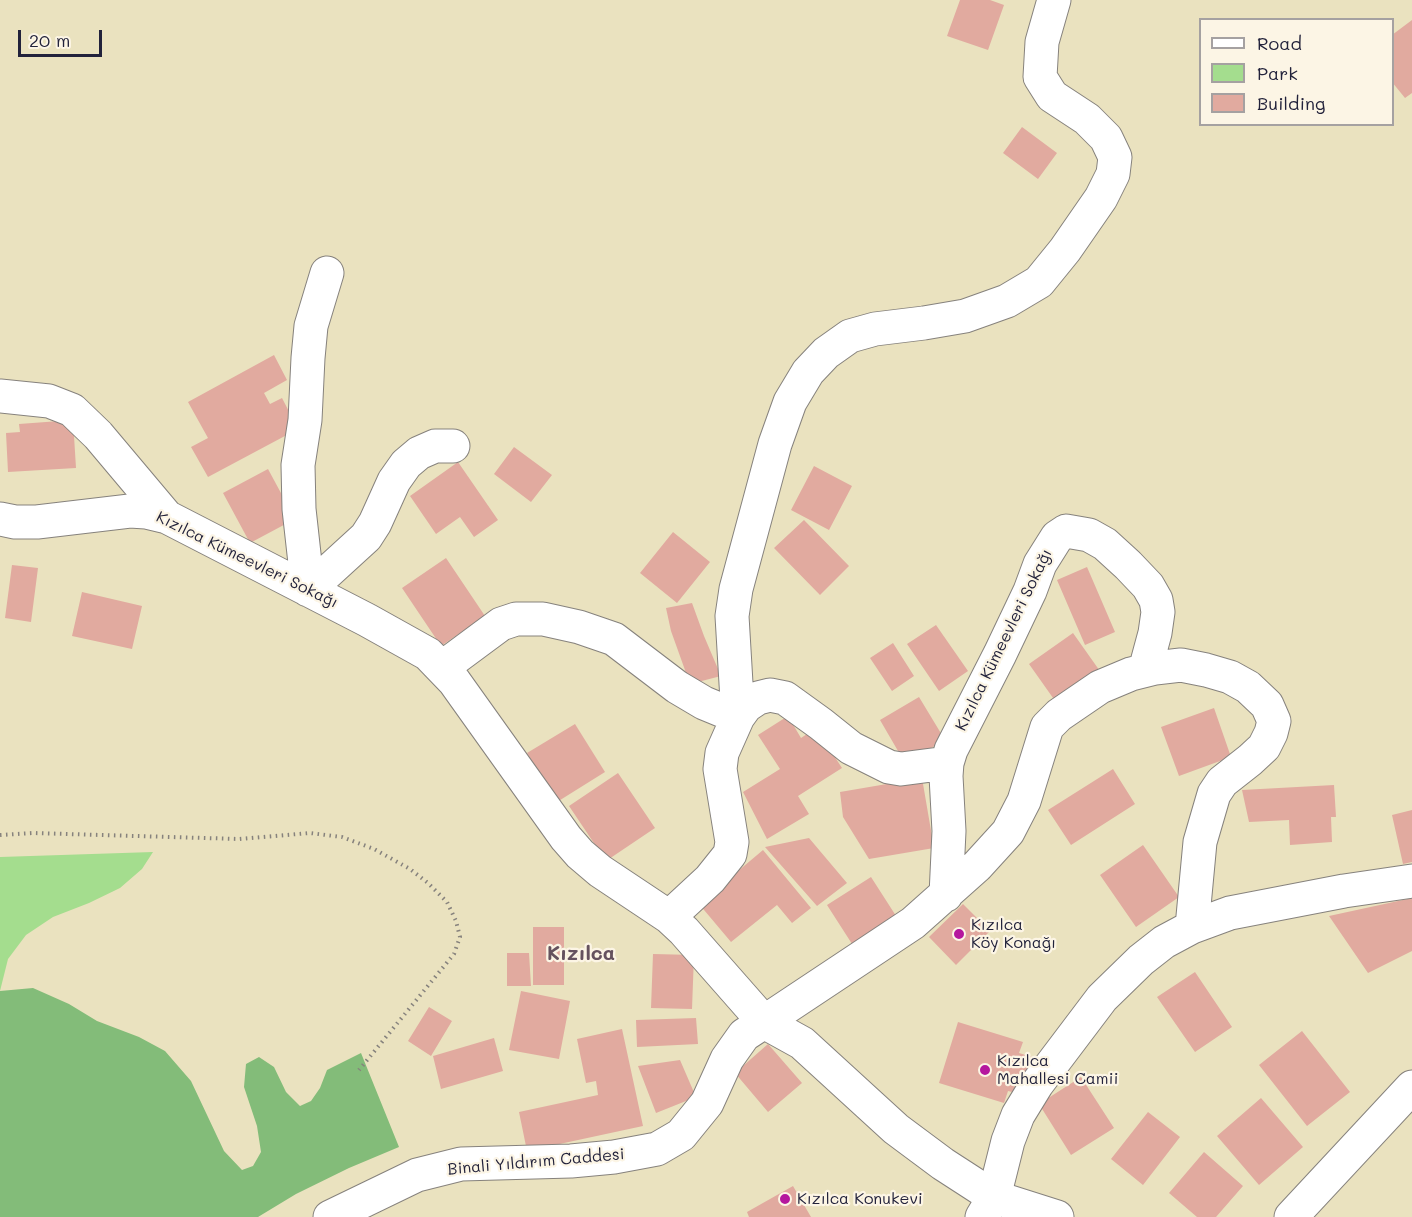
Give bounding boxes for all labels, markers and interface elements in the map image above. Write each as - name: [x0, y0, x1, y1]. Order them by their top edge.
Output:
- scale bar: [21, 18, 105, 56]
- legend: [1199, 18, 1394, 126]
- text: 20 m: [29, 28, 70, 52]
- text: Road: [1257, 31, 1302, 55]
- text: Park: [1257, 61, 1298, 85]
- text: Building: [1257, 91, 1325, 115]
- street label: Kızılca Kümeevleri Sokağı: [153, 508, 341, 612]
- street label: Kızılca Kümeevleri Sokağı: [952, 546, 1056, 734]
- place label: Kızılca Köy Konağı: [971, 915, 1056, 953]
- marker: Kızılca Köy Konağı: [952, 927, 966, 941]
- district label: Kızılca: [547, 942, 615, 966]
- place label: Kızılca Mahallesi Camii: [997, 1051, 1118, 1089]
- marker: Kızılca Mahallesi Camii: [978, 1063, 992, 1077]
- street label: Binali Yıldırım Caddesi: [447, 1145, 625, 1179]
- place label: Kızılca Konukevi: [797, 1189, 923, 1209]
- marker: Kızılca Konukevi: [778, 1192, 792, 1206]

